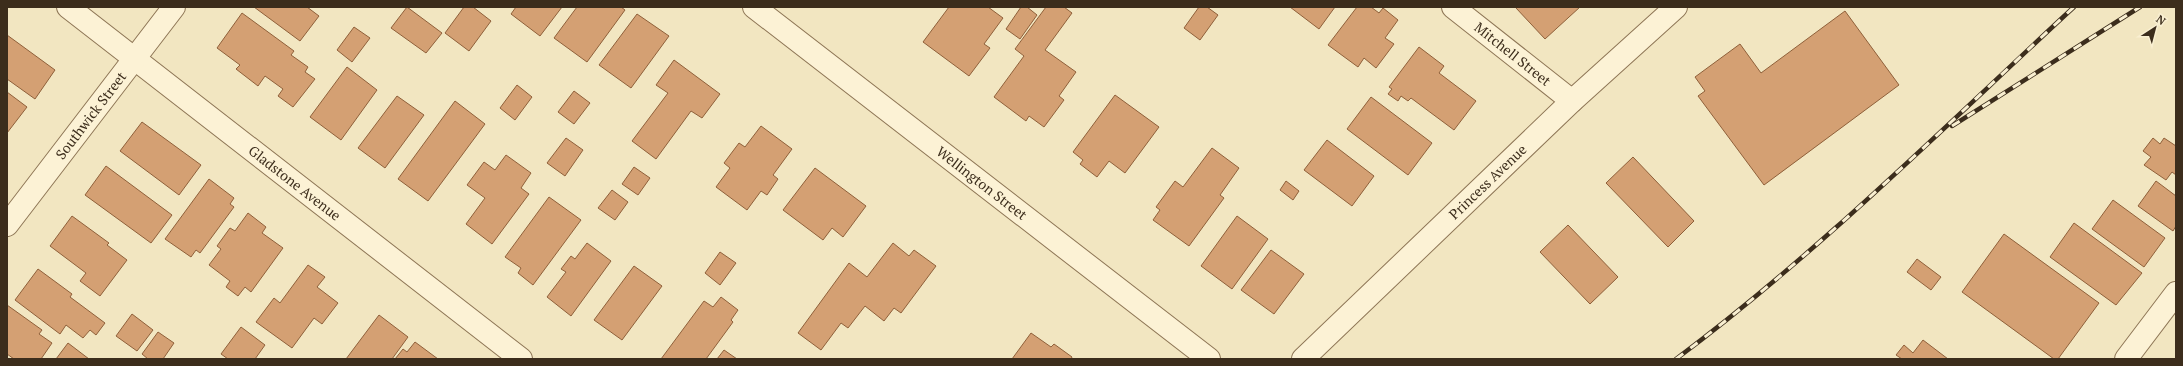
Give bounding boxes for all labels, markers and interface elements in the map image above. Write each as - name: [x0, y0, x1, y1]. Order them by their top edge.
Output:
- north arrow: [2135, 8, 2175, 48]
- text: N: [2153, 12, 2169, 28]
- street label: Mitchell Street: [1471, 18, 1556, 90]
- street label: Southwick Street: [51, 67, 131, 163]
- street label: Princess Avenue: [1444, 140, 1530, 223]
- street label: Gladstone Avenue: [245, 141, 345, 225]
- street label: Wellington Street: [933, 142, 1032, 224]

